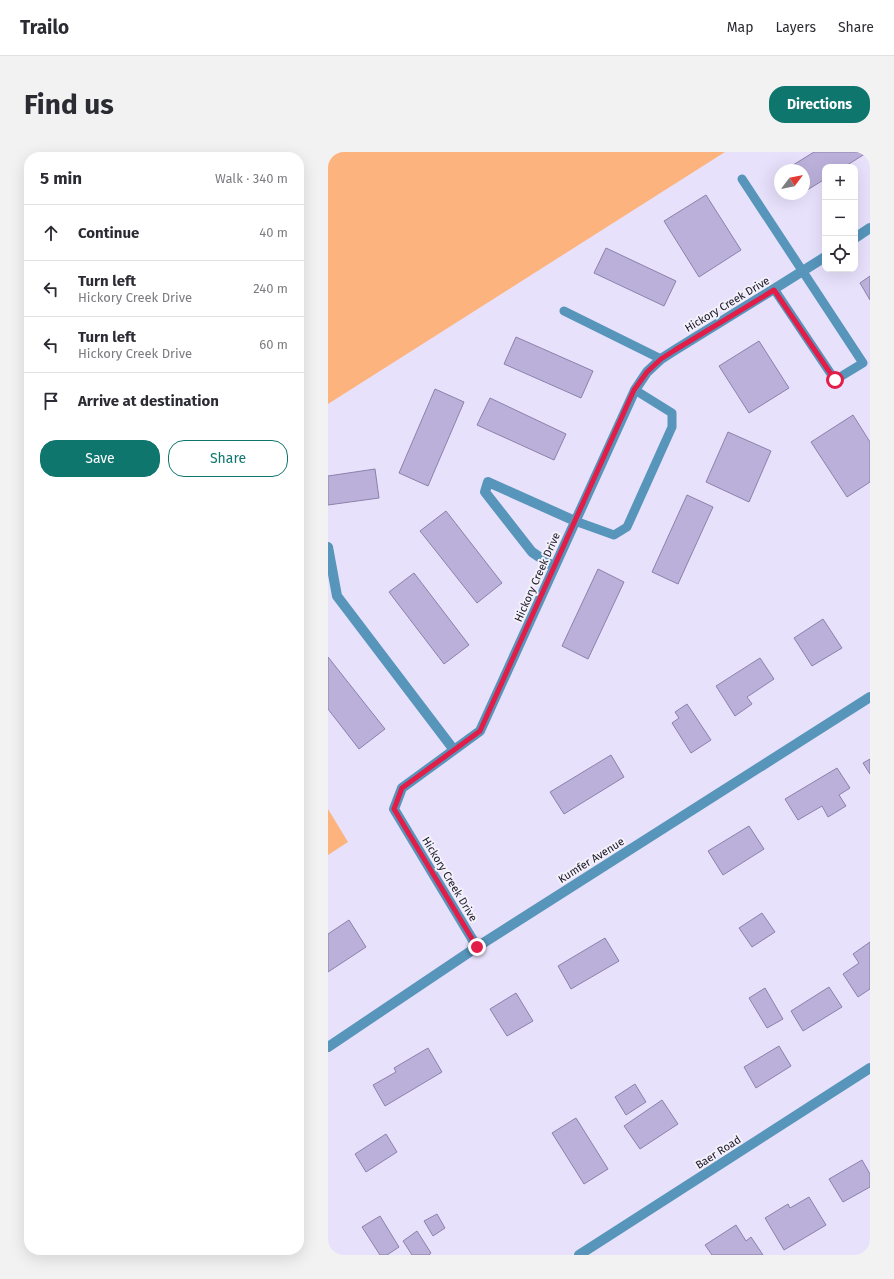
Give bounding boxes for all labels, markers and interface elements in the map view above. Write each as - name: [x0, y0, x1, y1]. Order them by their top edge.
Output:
- text: Trailo: [20, 16, 69, 39]
- text: Map: [727, 19, 753, 36]
- text: Layers: [775, 19, 816, 36]
- text: Share: [838, 19, 874, 36]
- button: Directions: [769, 86, 870, 123]
- text: Find us: [24, 88, 114, 121]
- north arrow: [774, 164, 810, 200]
- map controls: [822, 164, 858, 272]
- button: +: [822, 164, 858, 200]
- text: 5 min: [40, 168, 82, 189]
- text: Walk · 340 m: [215, 171, 288, 186]
- button: −: [822, 200, 858, 236]
- icon: ahead: [40, 222, 62, 244]
- text: Continue: [78, 224, 139, 242]
- text: 40 m: [259, 225, 288, 240]
- button: locate: [822, 236, 858, 272]
- text: Turn left: [78, 272, 136, 290]
- street label: Hickory Creek Drive: [682, 274, 772, 335]
- icon: left: [40, 278, 62, 300]
- text: 240 m: [253, 281, 288, 296]
- text: Hickory Creek Drive: [78, 290, 192, 305]
- text: Turn left: [78, 328, 136, 346]
- icon: left: [40, 334, 62, 356]
- text: 60 m: [259, 337, 288, 352]
- text: Hickory Creek Drive: [78, 346, 192, 361]
- route start: [826, 371, 844, 389]
- icon: arrive: [40, 390, 62, 412]
- text: Arrive at destination: [78, 392, 219, 410]
- button: Save: [40, 440, 160, 477]
- button: Share: [168, 440, 288, 477]
- street label: Hickory Creek Drive: [512, 530, 563, 624]
- street label: Hickory Creek Drive: [419, 834, 480, 924]
- street label: Kumfer Avenue: [556, 835, 627, 886]
- route end: [468, 938, 486, 956]
- street label: Baer Road: [693, 1133, 743, 1172]

